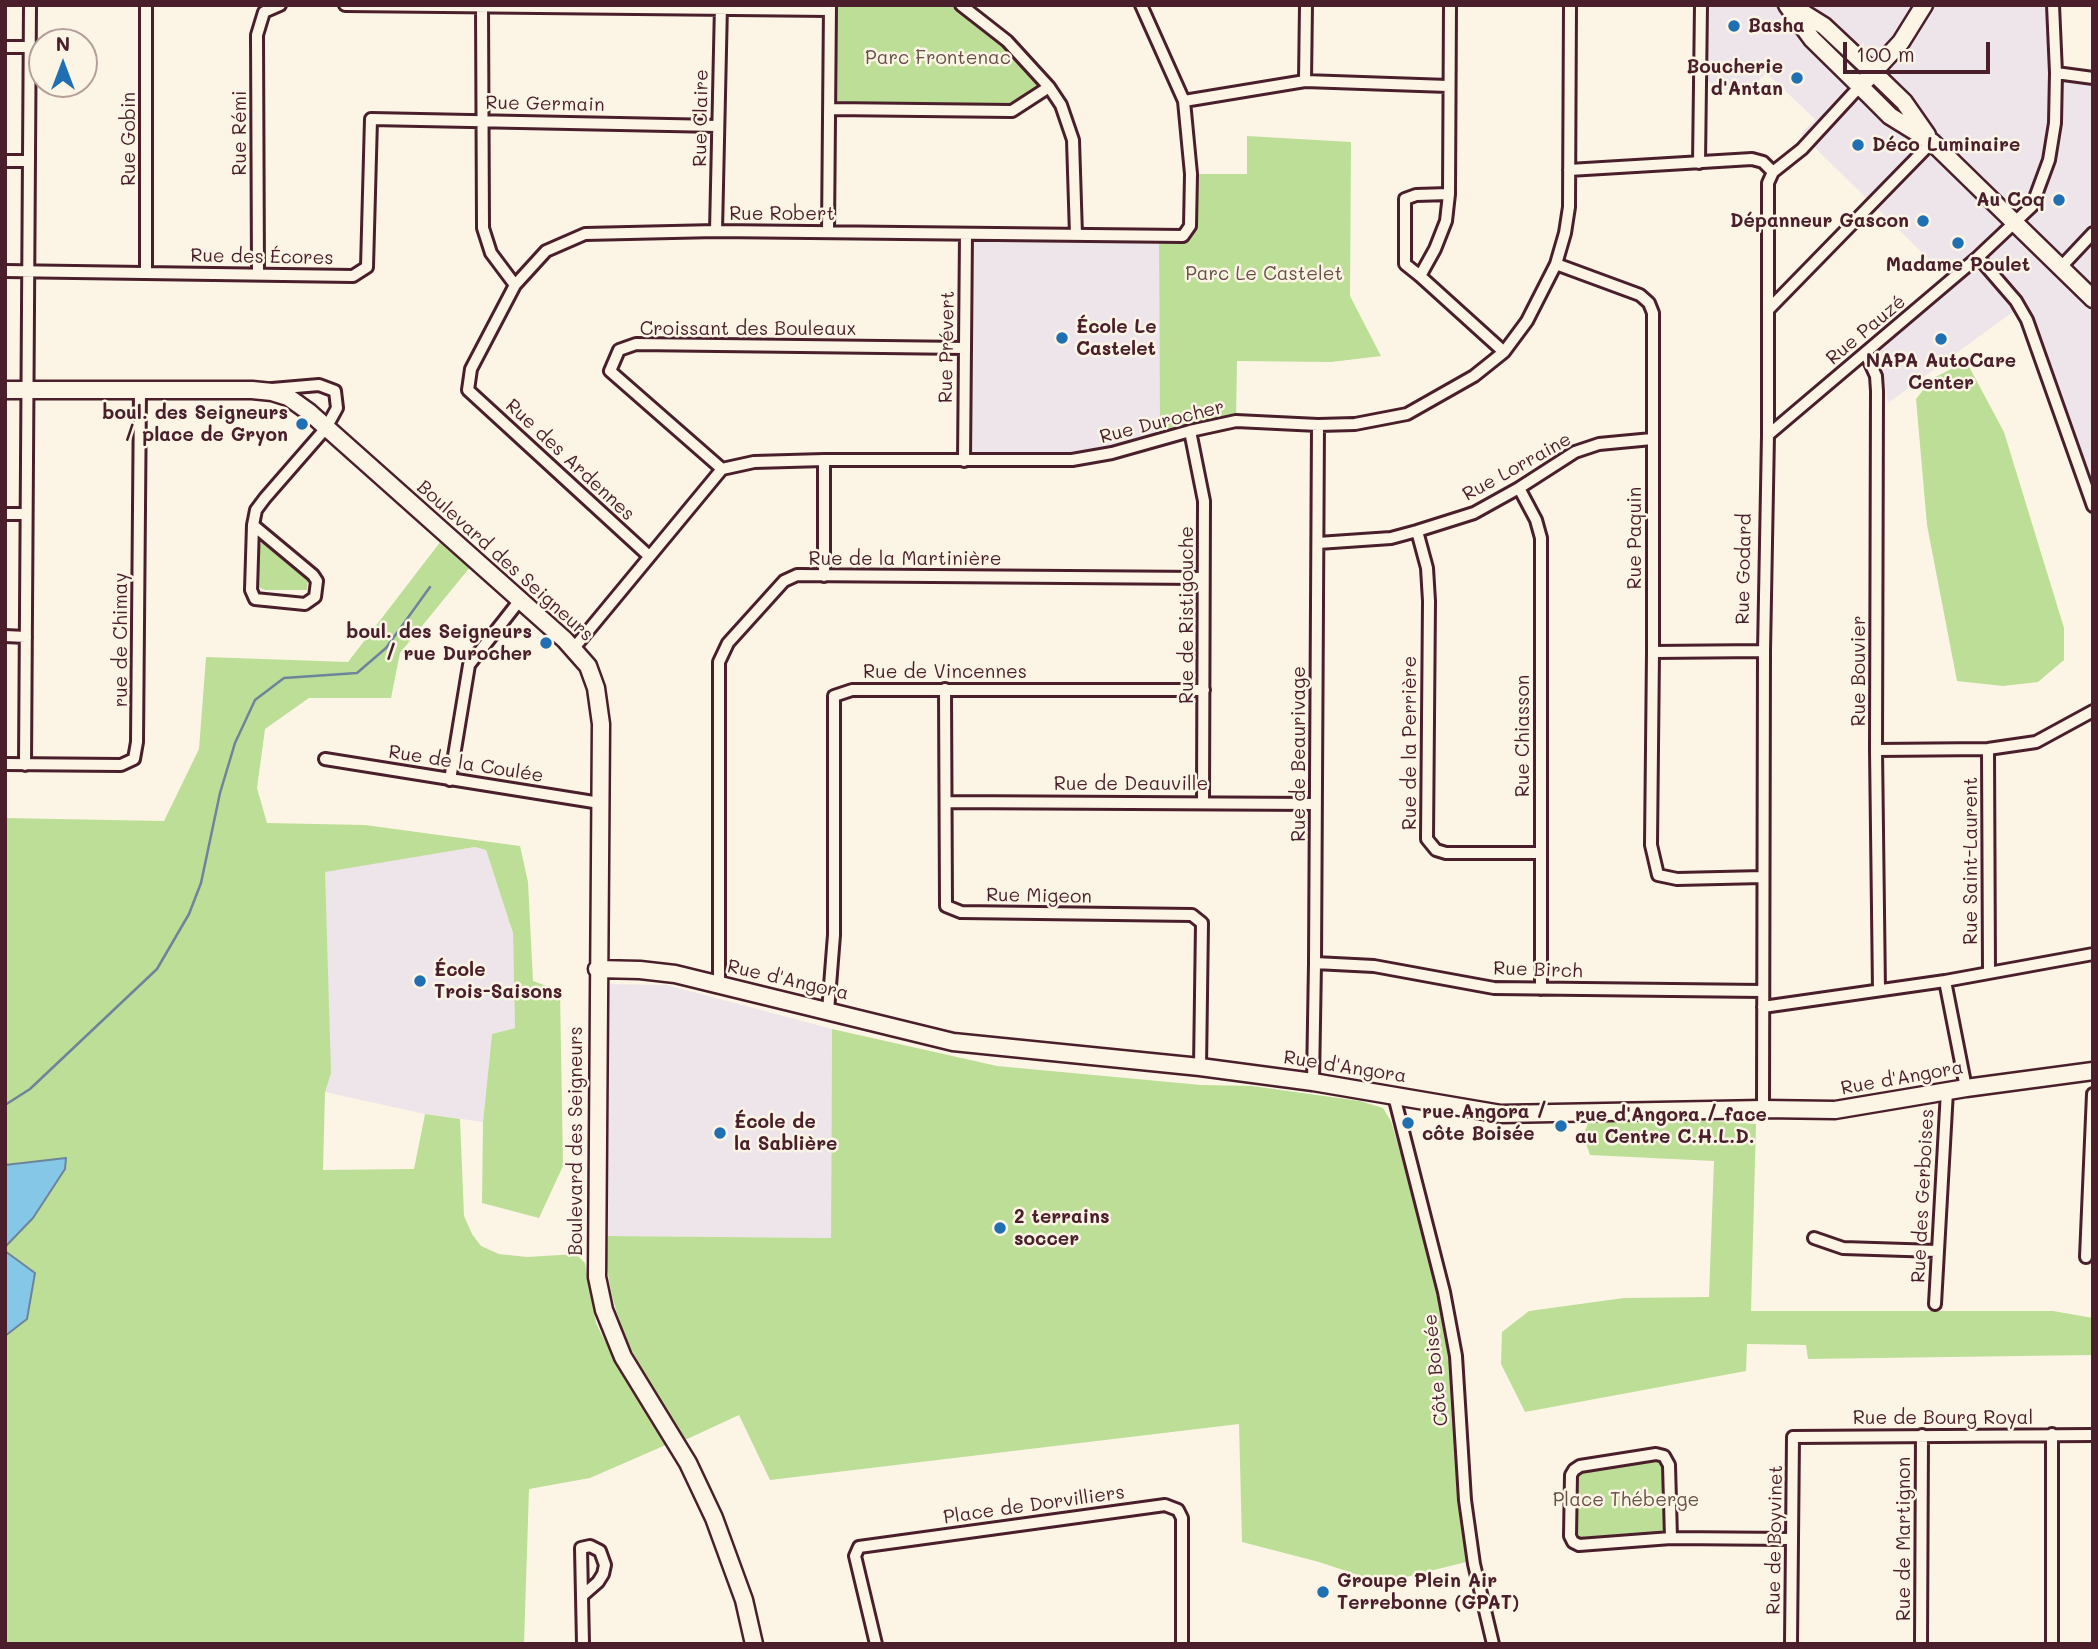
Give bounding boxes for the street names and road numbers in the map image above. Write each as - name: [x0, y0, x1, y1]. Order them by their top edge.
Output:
- street label: Rue Claire: [689, 69, 713, 167]
- street label: Rue Rémi: [229, 90, 251, 176]
- street label: Rue Gobin: [118, 92, 140, 186]
- street label: Rue Germain: [485, 92, 605, 116]
- street label: Rue Robert: [729, 203, 835, 225]
- street label: Rue des Écores: [190, 244, 334, 270]
- street label: Rue Pauzé: [1822, 290, 1910, 370]
- street label: Rue Prévert: [935, 291, 959, 403]
- street label: Croissant des Bouleaux: [640, 318, 856, 340]
- street label: Rue des Ardennes: [501, 394, 639, 526]
- street label: Rue Durocher: [1097, 395, 1227, 449]
- street label: Rue Lorraine: [1459, 428, 1575, 506]
- street label: Boulevard des Seigneurs: [412, 476, 598, 646]
- street label: Rue Paquin: [1624, 487, 1646, 589]
- street label: Rue Godard: [1732, 513, 1756, 625]
- street label: Rue de Ristigouche: [1176, 526, 1198, 704]
- street label: Rue de la Martinière: [808, 548, 1002, 570]
- street label: rue de Chimay: [110, 573, 132, 707]
- street label: Rue Bouvier: [1848, 615, 1870, 727]
- street label: Rue de la Perrière: [1399, 656, 1421, 830]
- street label: Rue de Vincennes: [863, 661, 1027, 683]
- street label: Rue de Beaurivage: [1288, 666, 1310, 842]
- street label: Rue Chiasson: [1512, 675, 1534, 797]
- street label: Rue de la Coulée: [387, 740, 545, 788]
- street label: Rue de Deauville: [1054, 773, 1208, 795]
- street label: Rue Saint-Laurent: [1960, 777, 1982, 945]
- street label: Rue Migeon: [986, 884, 1092, 908]
- street label: Rue d'Angora: [725, 955, 851, 1005]
- street label: Rue Birch: [1493, 957, 1583, 983]
- street label: Boulevard des Seigneurs: [565, 1026, 587, 1256]
- street label: Rue d'Angora: [1282, 1046, 1408, 1088]
- street label: Rue d'Angora: [1839, 1056, 1965, 1100]
- street label: Rue des Gerboises: [1907, 1108, 1939, 1284]
- street label: Côte Boisée: [1419, 1313, 1453, 1427]
- street label: Rue de Bourg Royal: [1853, 1407, 2033, 1429]
- street label: Rue de Martignon: [1893, 1457, 1915, 1621]
- street label: Rue de Boyvinet: [1762, 1465, 1788, 1615]
- street label: Place de Dorvilliers: [942, 1481, 1126, 1529]

